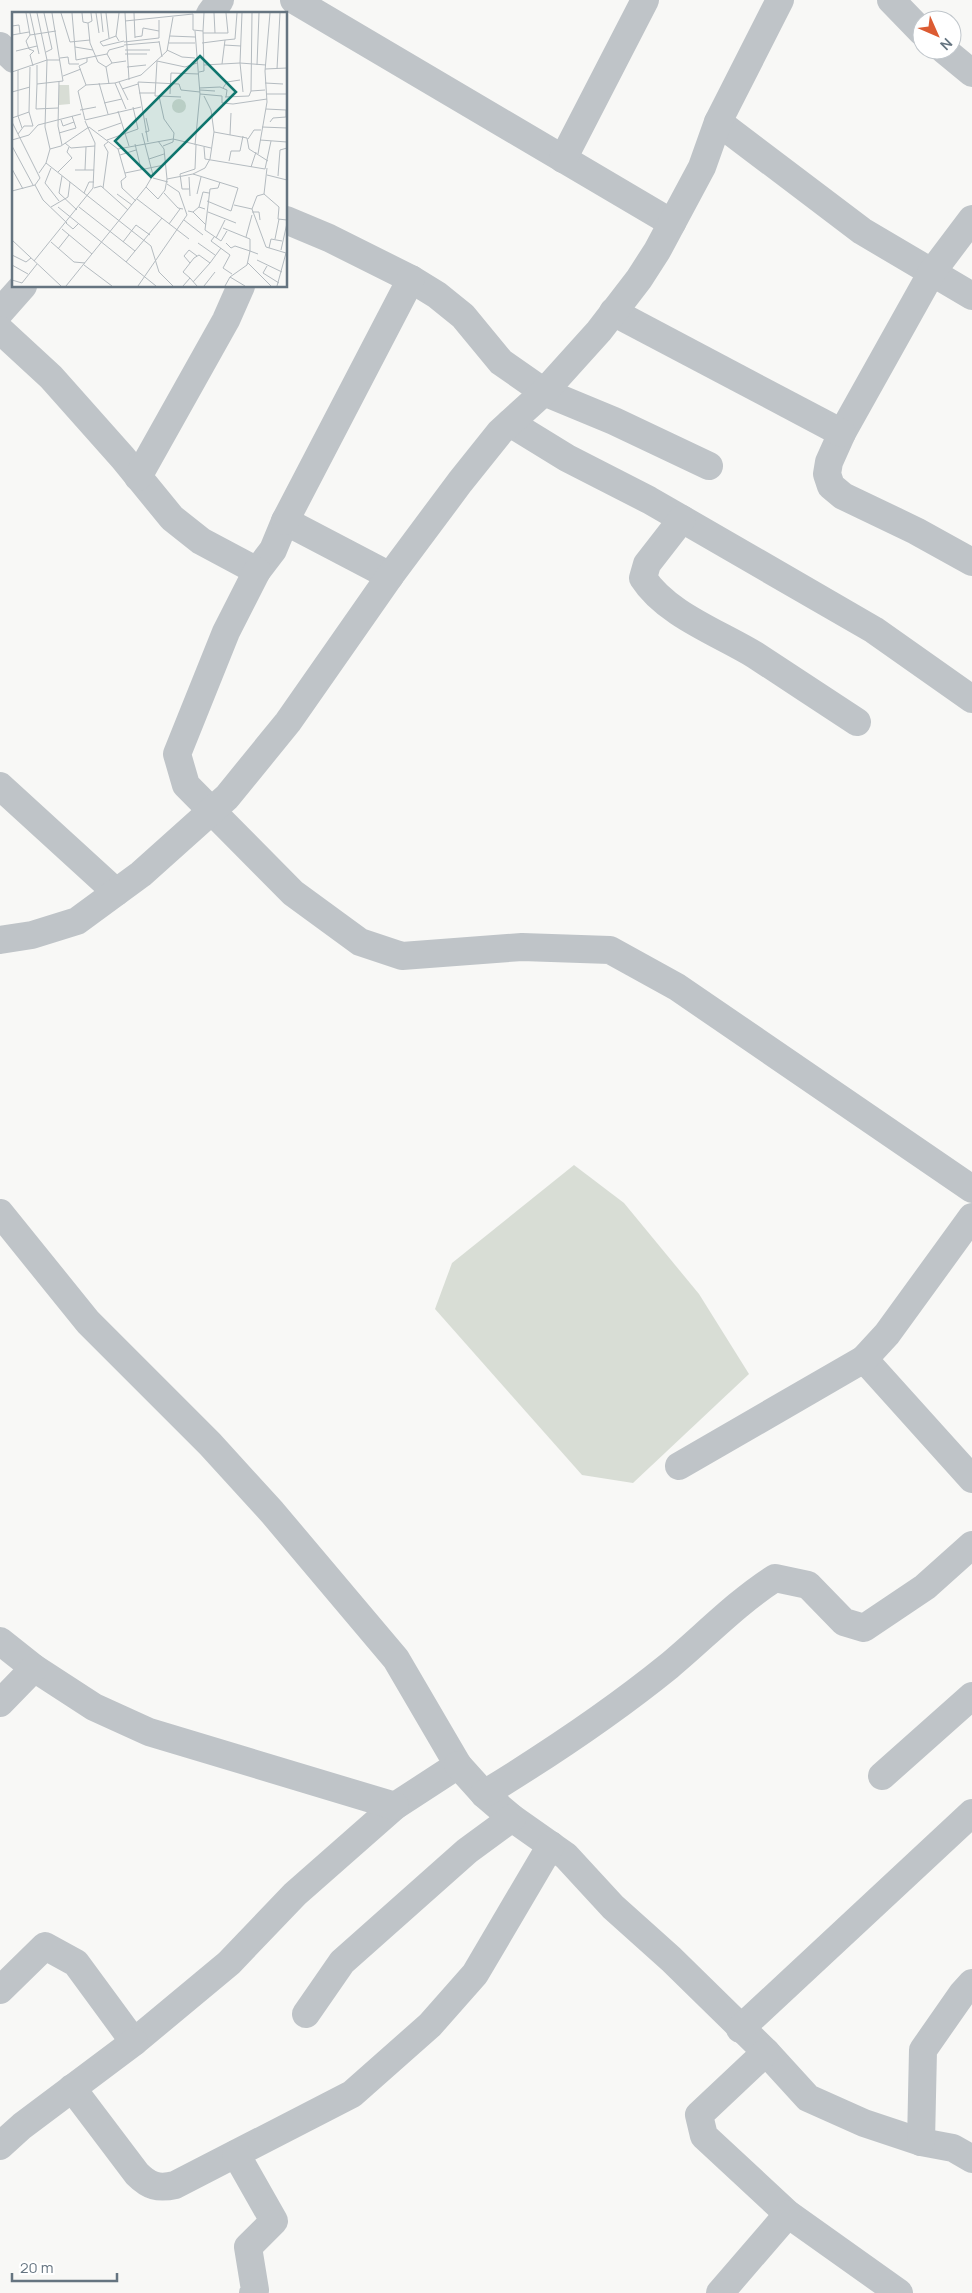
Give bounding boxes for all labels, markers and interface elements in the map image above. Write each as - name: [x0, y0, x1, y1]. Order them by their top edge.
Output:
- north arrow: [912, 10, 962, 60]
- inset map: [12, 12, 288, 288]
- text: N: [936, 34, 957, 55]
- scale bar: [12, 2250, 118, 2282]
- text: 20 m: [20, 2257, 53, 2278]

